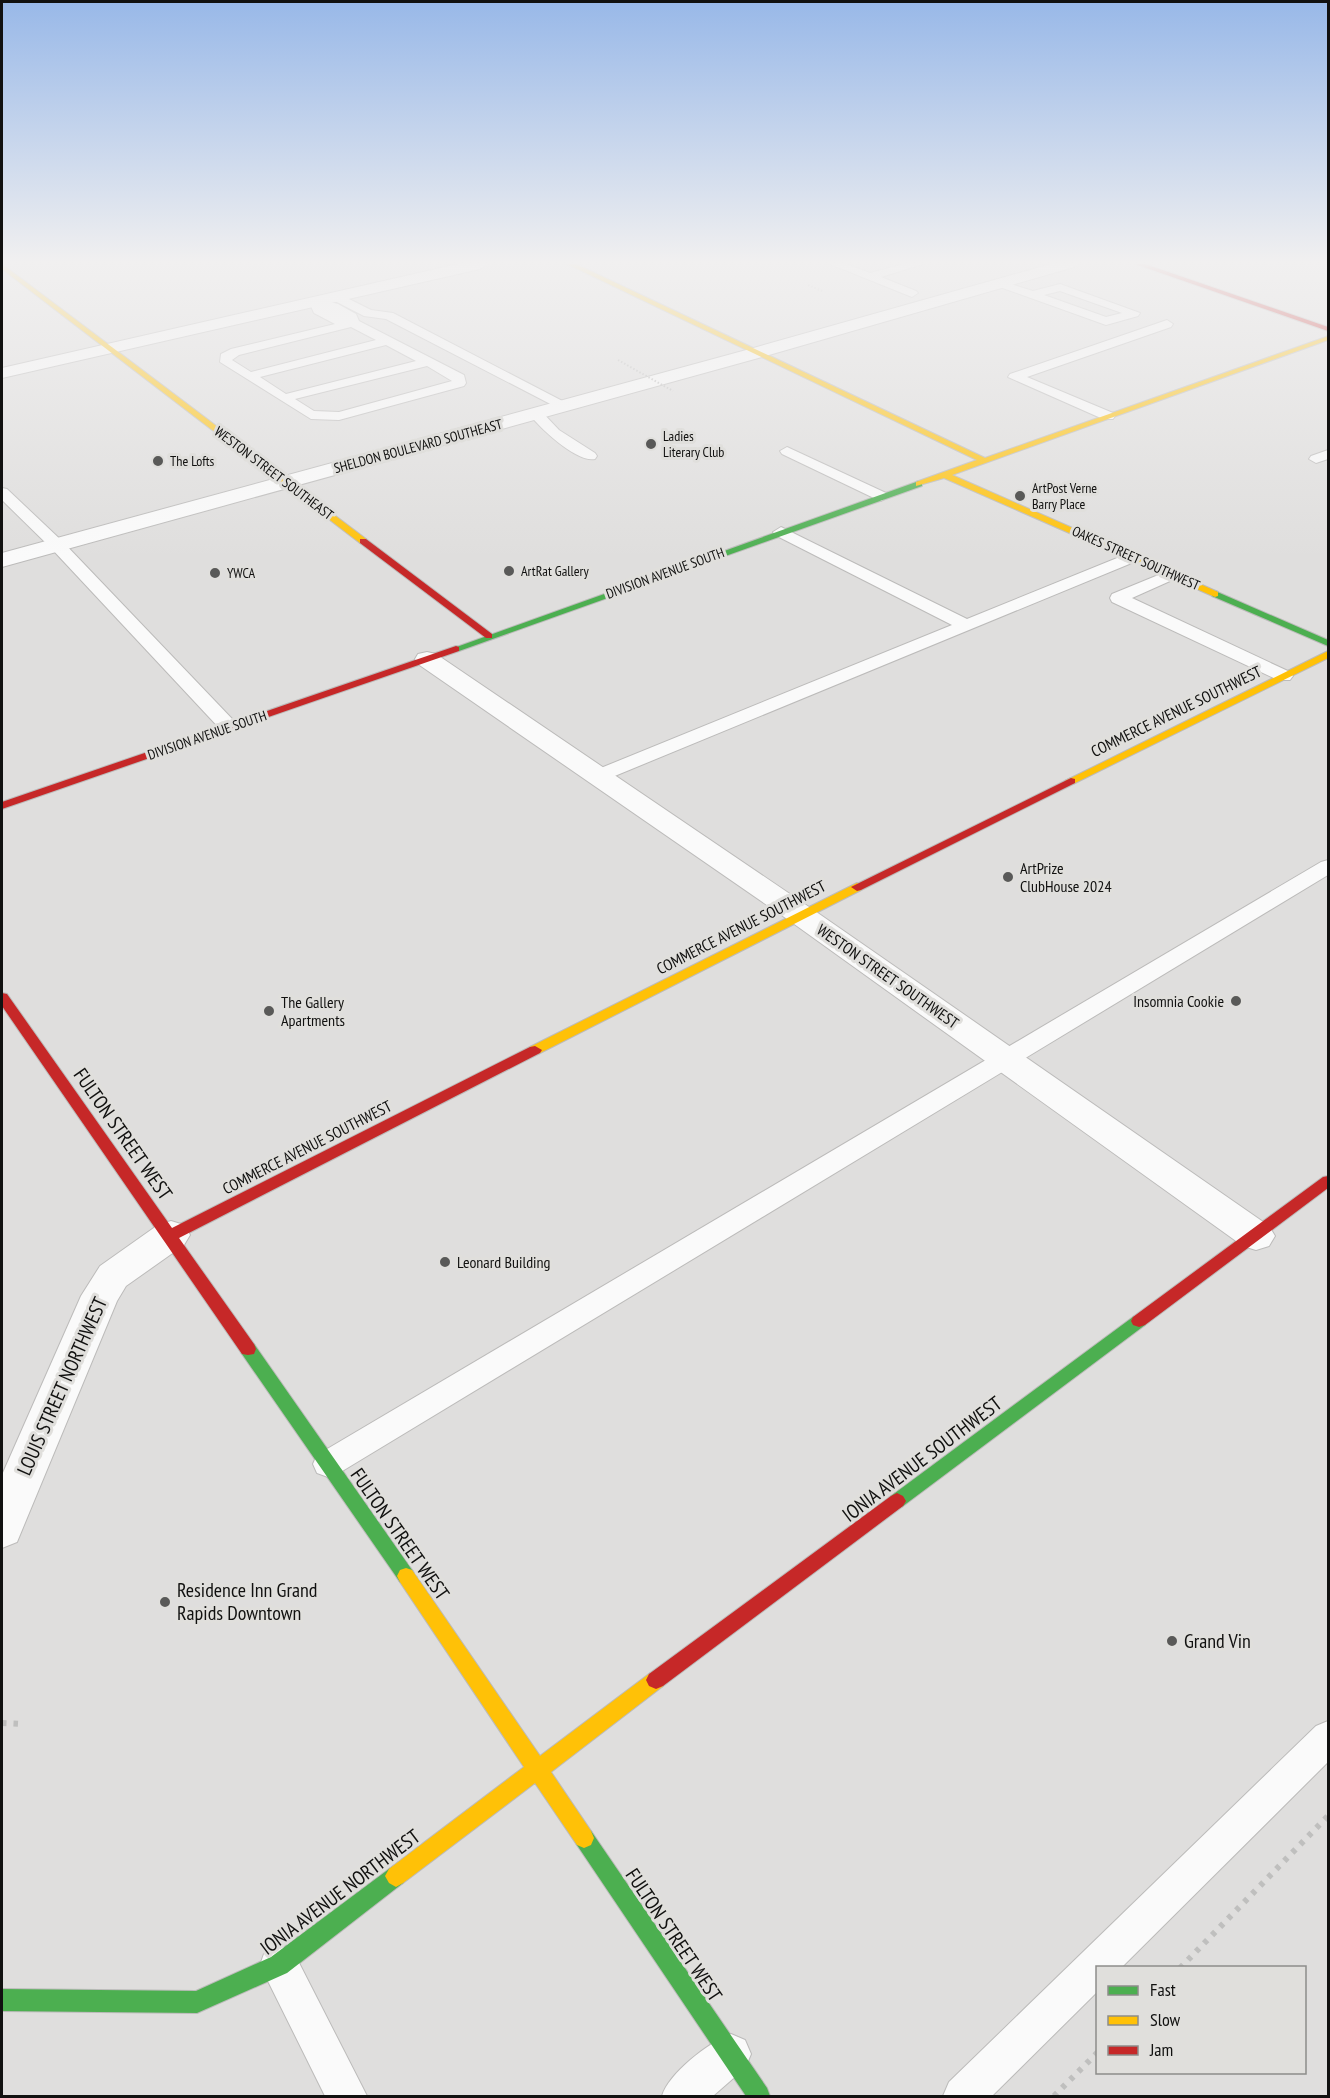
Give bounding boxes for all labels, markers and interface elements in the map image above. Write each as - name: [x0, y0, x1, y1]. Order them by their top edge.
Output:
- street label: SHELDON BOULEVARD SOUTHEAST: [332, 415, 505, 477]
- street label: WESTON STREET SOUTHEAST: [211, 422, 338, 524]
- place label: Ladies Literary Club: [663, 427, 724, 461]
- marker: Ladies Literary Club: [644, 437, 658, 451]
- place label: The Lofts: [170, 452, 215, 470]
- marker: The Lofts: [151, 454, 165, 468]
- place label: ArtPost Verne Barry Place: [1032, 479, 1097, 513]
- marker: ArtPost Verne Barry Place: [1013, 489, 1027, 503]
- street label: OAKES STREET SOUTHWEST: [1069, 522, 1203, 595]
- street label: DIVISION AVENUE SOUTH: [603, 543, 727, 603]
- place label: ArtRat Gallery: [521, 562, 589, 580]
- place label: YWCA: [227, 564, 255, 582]
- marker: ArtRat Gallery: [502, 564, 516, 578]
- marker: YWCA: [208, 566, 222, 580]
- street label: COMMERCE AVENUE SOUTHWEST: [1088, 661, 1264, 761]
- street label: DIVISION AVENUE SOUTH: [145, 706, 269, 764]
- place label: ArtPrize ClubHouse 2024: [1020, 858, 1112, 896]
- marker: ArtPrize ClubHouse 2024: [1001, 870, 1015, 884]
- street label: COMMERCE AVENUE SOUTHWEST: [653, 876, 829, 978]
- street label: WESTON STREET SOUTHWEST: [813, 919, 963, 1033]
- place label: Insomnia Cookie: [1133, 991, 1224, 1011]
- place label: The Gallery Apartments: [281, 992, 345, 1030]
- marker: Insomnia Cookie: [1229, 994, 1243, 1008]
- marker: The Gallery Apartments: [262, 1004, 276, 1018]
- street label: FULTON STREET WEST: [68, 1063, 178, 1205]
- street label: COMMERCE AVENUE SOUTHWEST: [219, 1096, 395, 1198]
- place label: Leonard Building: [457, 1252, 550, 1272]
- marker: Leonard Building: [438, 1255, 452, 1269]
- street label: LOUIS STREET NORTHWEST: [11, 1293, 113, 1479]
- street label: IONIA AVENUE SOUTHWEST: [837, 1390, 1007, 1528]
- street label: FULTON STREET WEST: [345, 1463, 455, 1605]
- place label: Residence Inn Grand Rapids Downtown: [177, 1577, 317, 1626]
- marker: Residence Inn Grand Rapids Downtown: [158, 1595, 172, 1609]
- place label: Grand Vin: [1184, 1628, 1251, 1654]
- marker: Grand Vin: [1165, 1634, 1179, 1648]
- street label: IONIA AVENUE NORTHWEST: [255, 1823, 425, 1961]
- street label: FULTON STREET WEST: [620, 1863, 728, 2007]
- legend: [1096, 1966, 1306, 2074]
- text: Fast: [1150, 1978, 1176, 2001]
- text: Slow: [1150, 2008, 1181, 2031]
- text: Jam: [1149, 2038, 1173, 2061]

